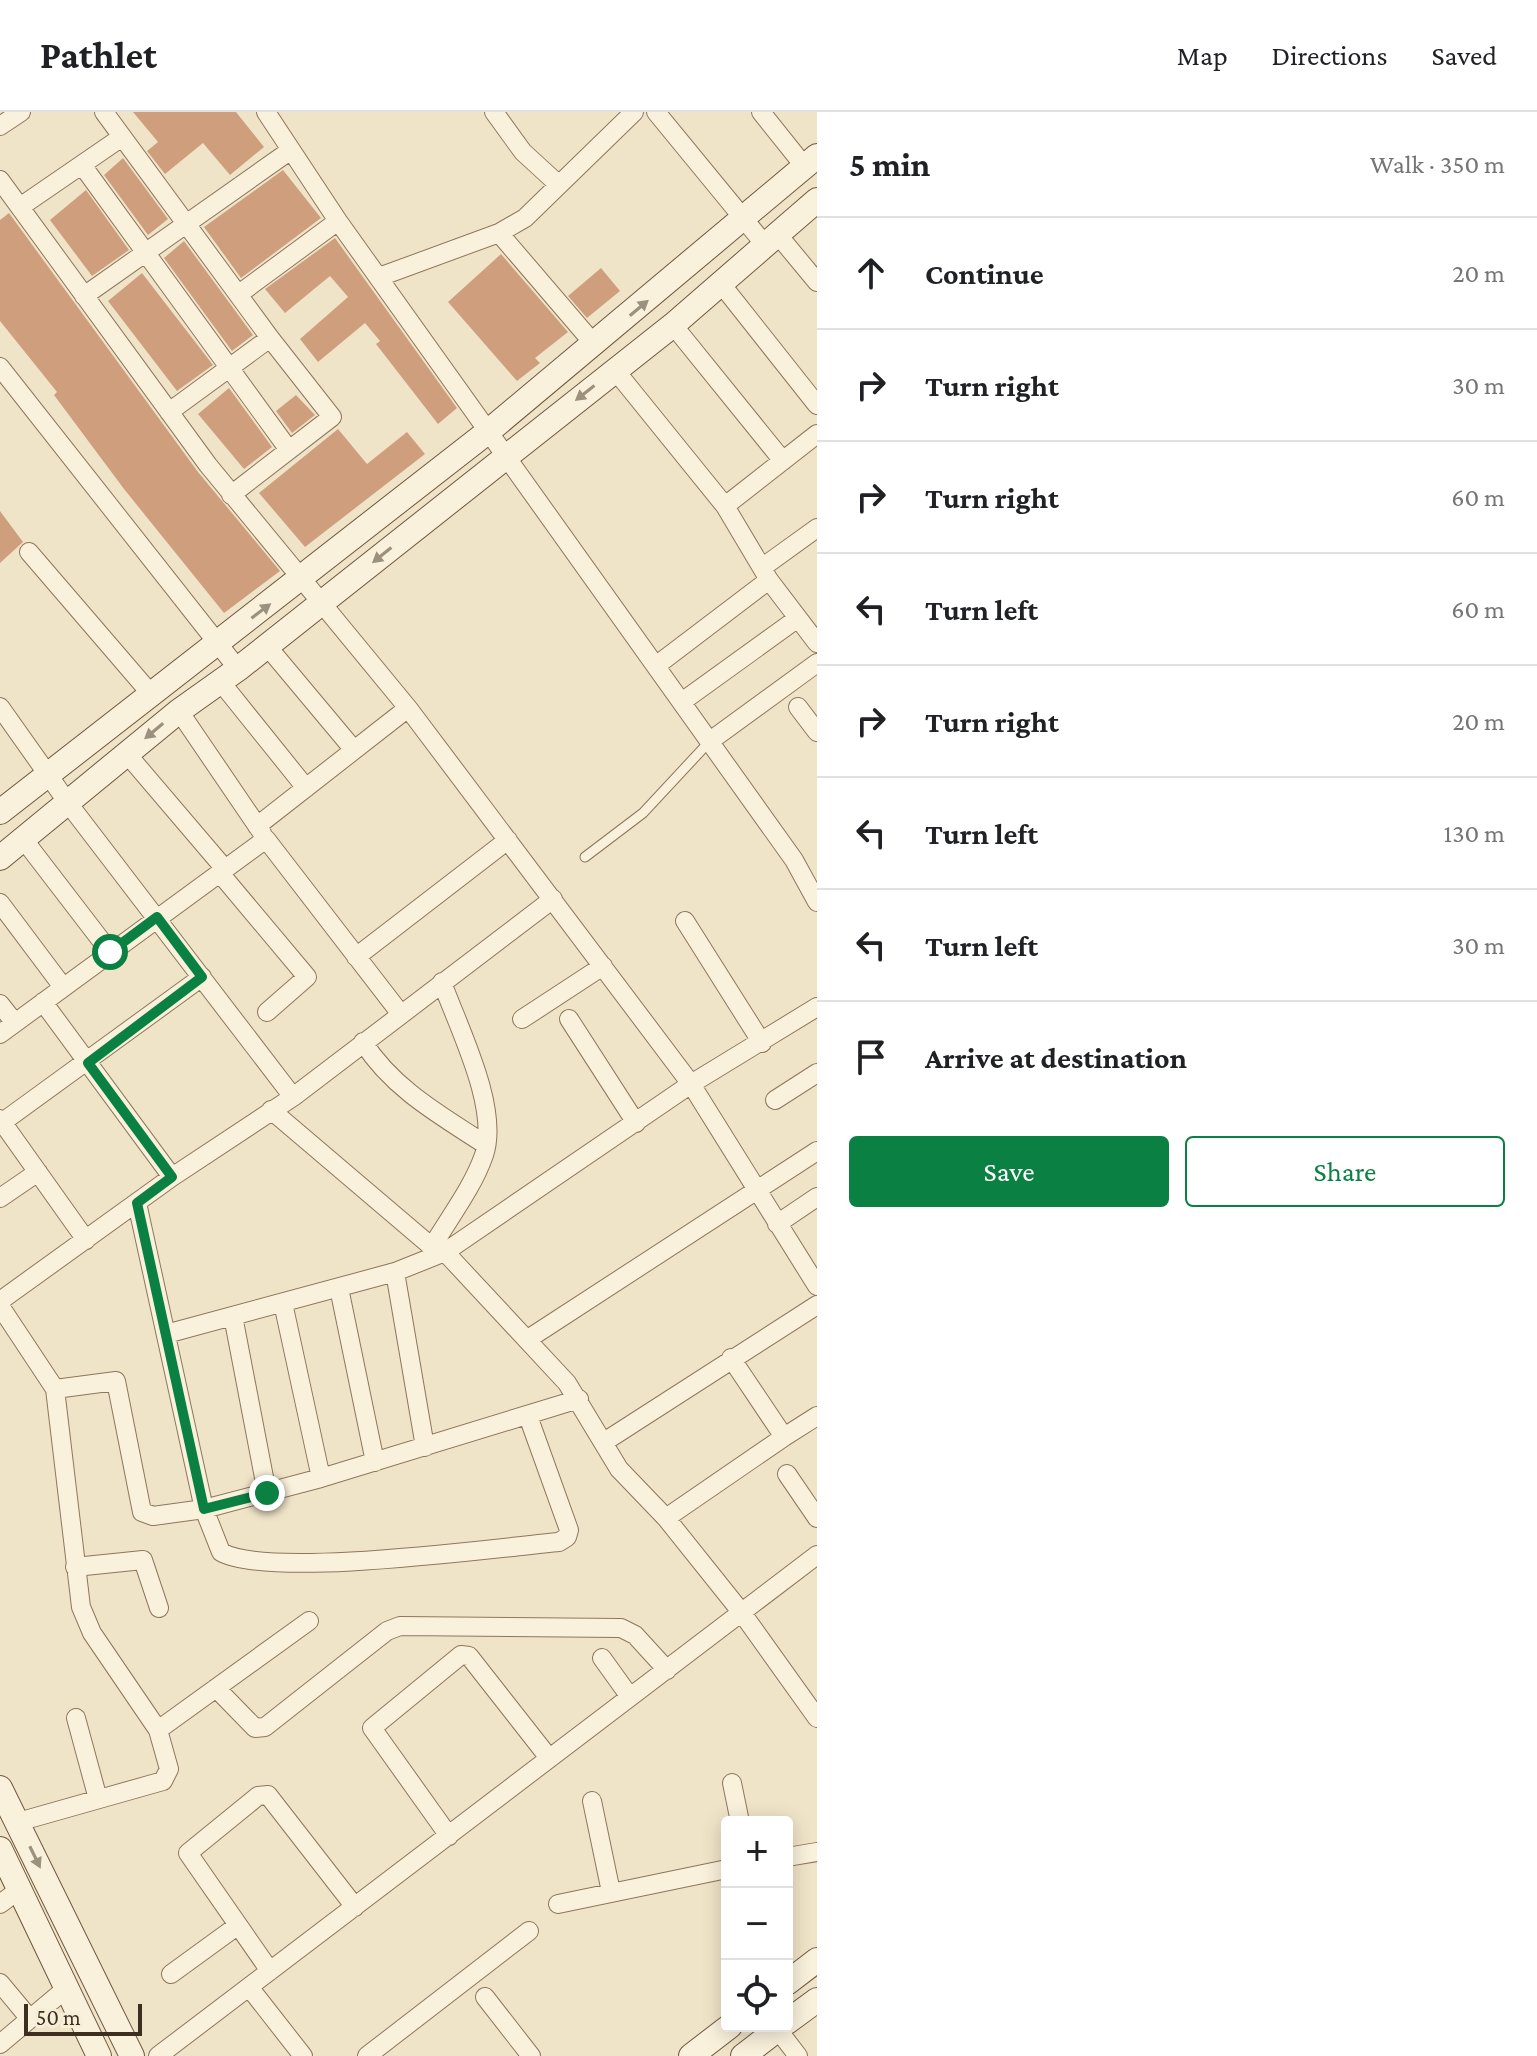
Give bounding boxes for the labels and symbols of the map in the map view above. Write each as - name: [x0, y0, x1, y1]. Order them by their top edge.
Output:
- one-way arrow: [628, 300, 648, 317]
- one-way arrow: [575, 385, 595, 401]
- one-way arrow: [372, 546, 392, 563]
- one-way arrow: [251, 603, 271, 619]
- one-way arrow: [144, 722, 164, 739]
- route start: [92, 934, 128, 970]
- route end: [249, 1475, 285, 1511]
- one-way arrow: [28, 1846, 42, 1869]
- scale bar: [24, 2000, 142, 2036]

